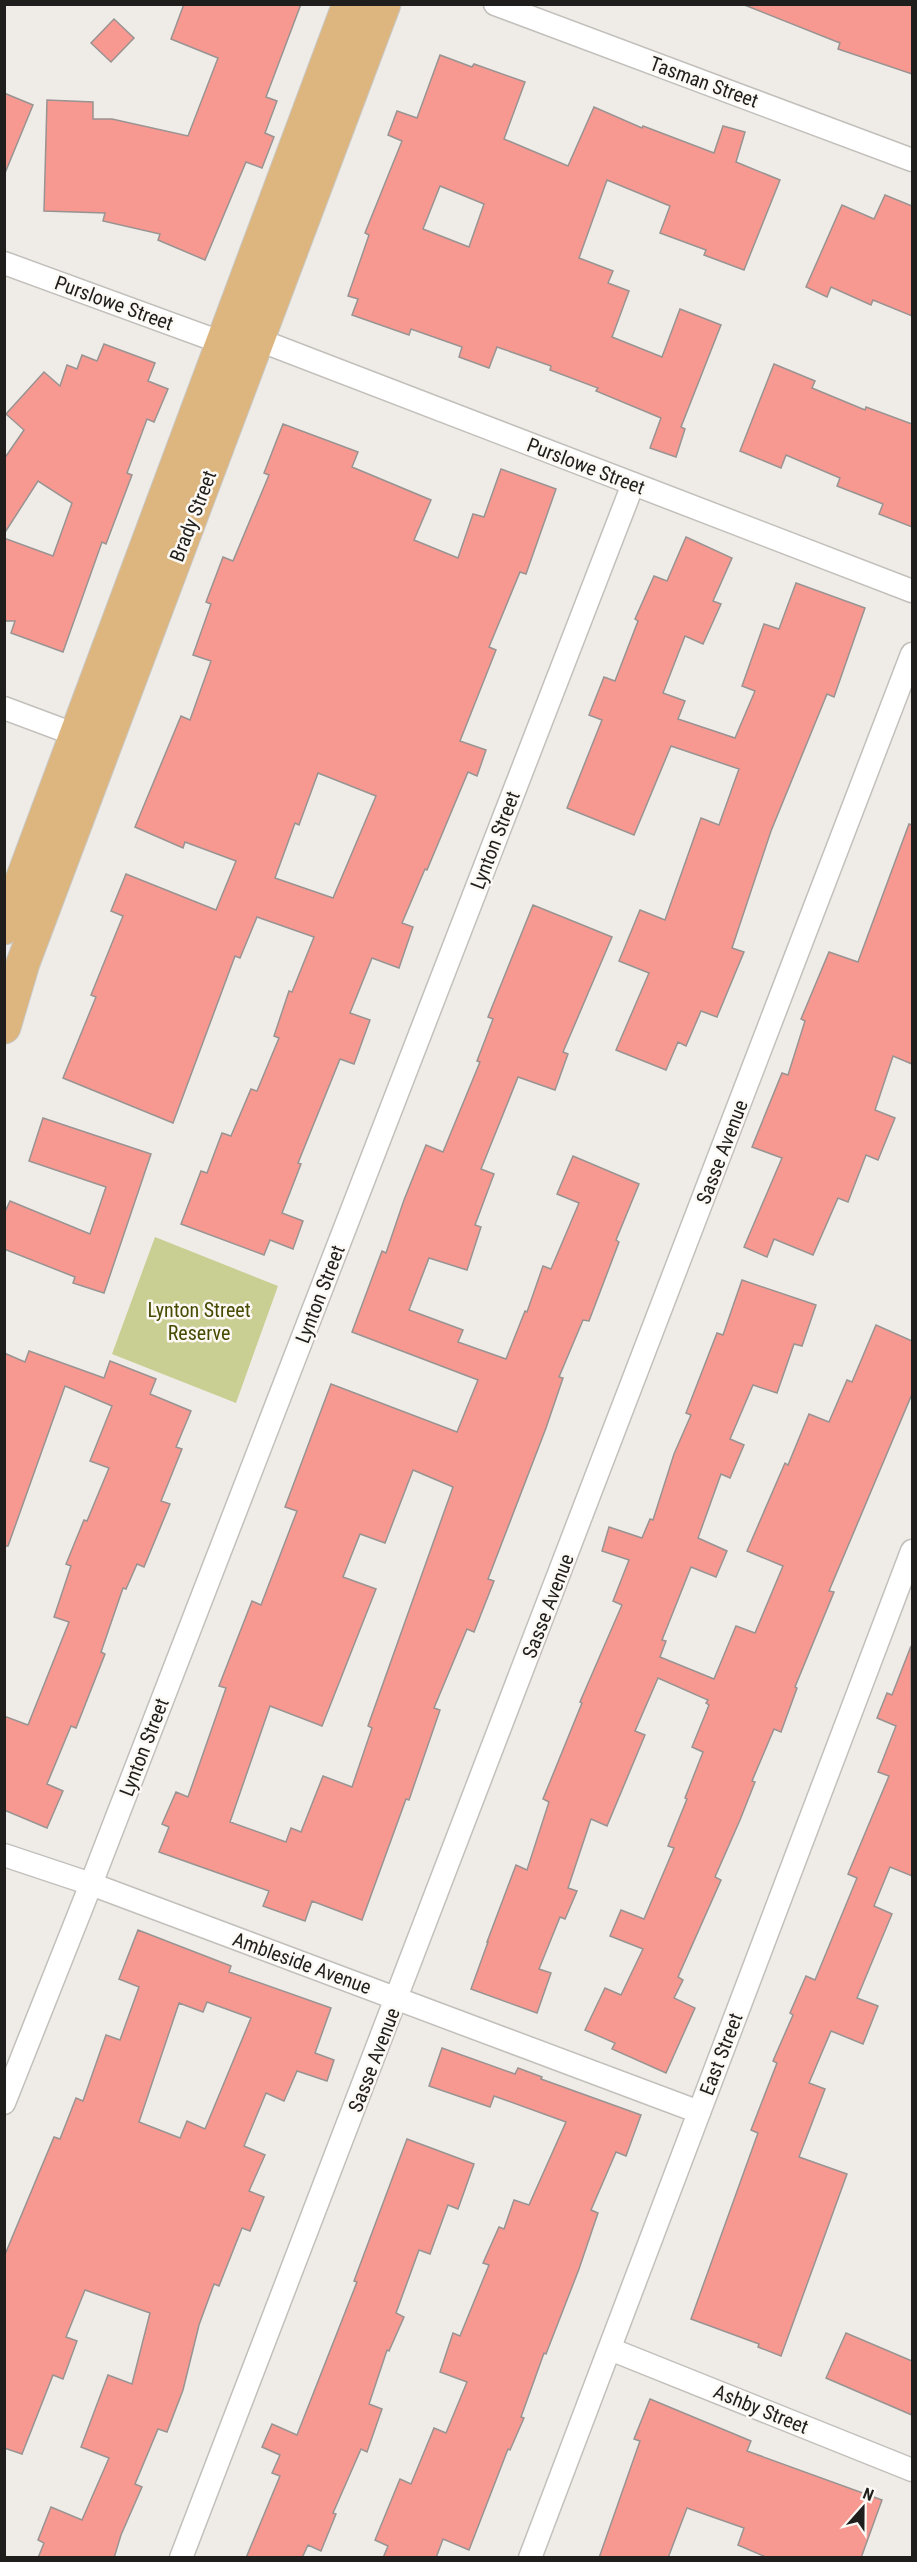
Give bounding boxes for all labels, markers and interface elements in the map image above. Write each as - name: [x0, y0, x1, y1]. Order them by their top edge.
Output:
- street label: Tasman Street: [646, 51, 762, 113]
- street label: Purslowe Street: [51, 270, 177, 336]
- street label: Purslowe Street: [524, 432, 648, 500]
- street label: Brady Street: [165, 467, 221, 565]
- street label: Lynton Street: [465, 787, 525, 892]
- street label: Sasse Avenue: [691, 1096, 753, 1208]
- street label: Lynton Street: [290, 1241, 350, 1346]
- park label: Lynton Street Reserve: [147, 1298, 251, 1345]
- street label: Sasse Avenue: [517, 1550, 579, 1662]
- street label: Lynton Street: [114, 1694, 174, 1799]
- street label: Ambleside Avenue: [229, 1927, 375, 1999]
- street label: Sasse Avenue: [343, 2004, 405, 2116]
- street label: East Street: [694, 2009, 748, 2098]
- street label: Ashby Street: [710, 2379, 812, 2439]
- north arrow: [833, 2478, 893, 2538]
- text: N: [860, 2484, 876, 2505]

